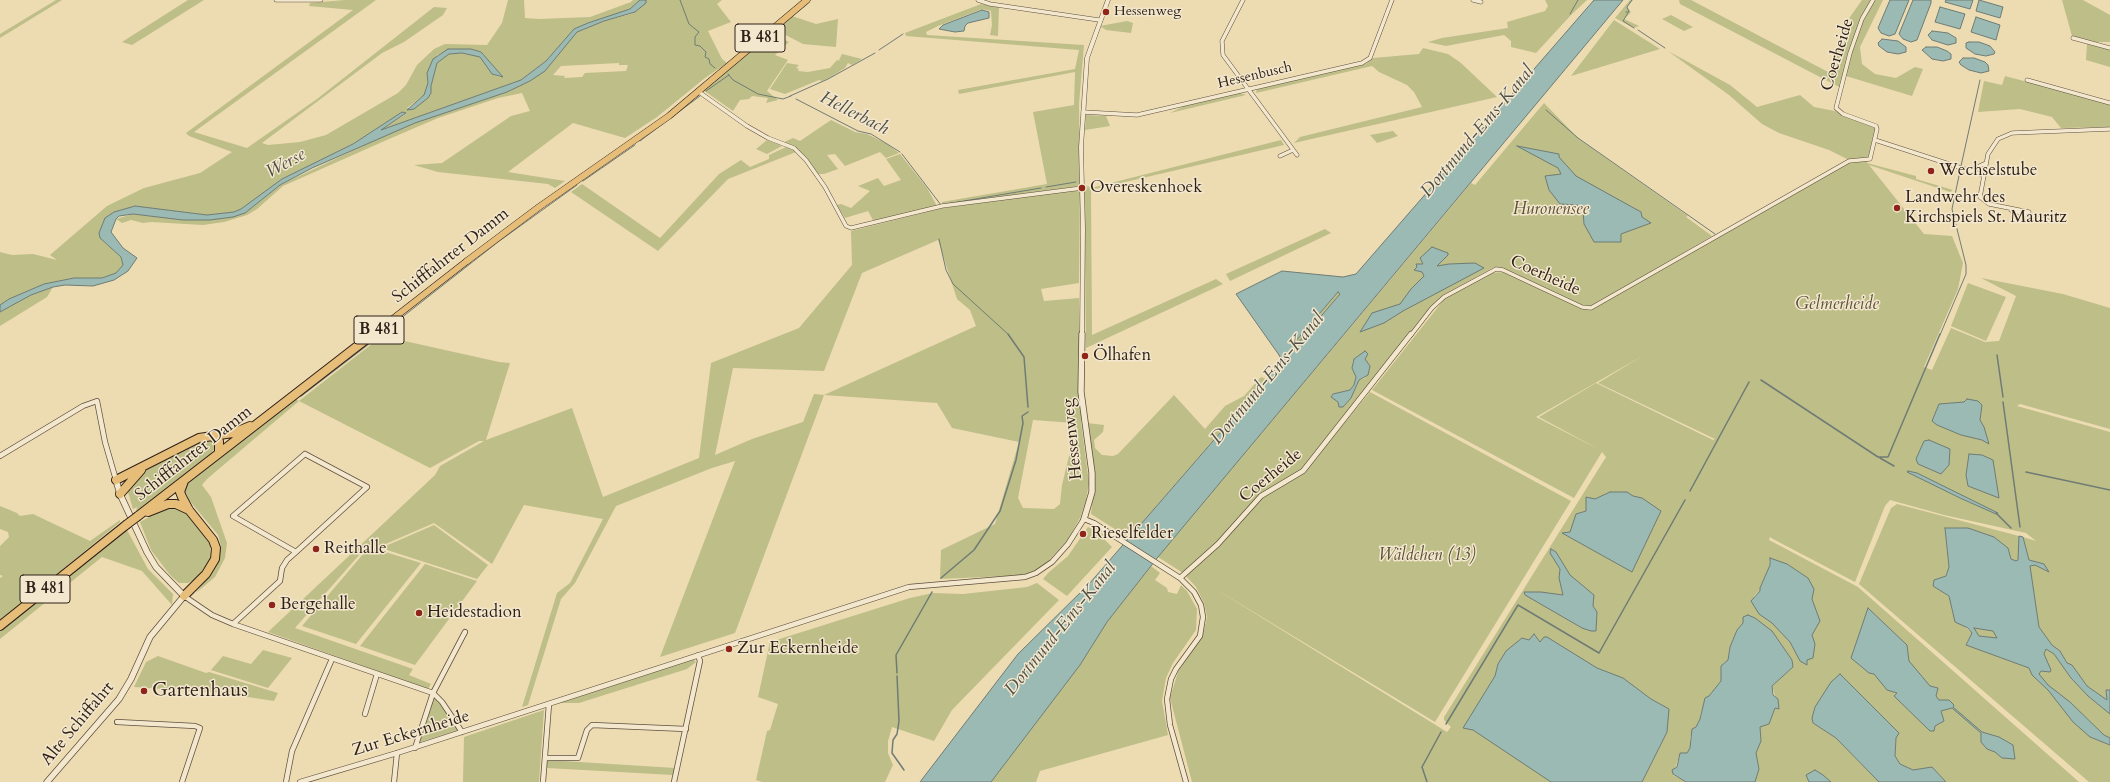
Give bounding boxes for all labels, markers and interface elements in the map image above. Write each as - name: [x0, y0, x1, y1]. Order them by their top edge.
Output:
- place label: Hessenweg: [1114, 4, 1181, 20]
- marker: Hessenweg: [1101, 7, 1111, 17]
- street label: Coerheide: [1817, 16, 1859, 94]
- road number: B 481: [735, 24, 785, 52]
- street label: Hessenbusch: [1216, 59, 1294, 93]
- water label: Dortmund-Ems-Kanal: [1417, 62, 1539, 202]
- water label: Hellerbach: [816, 87, 892, 141]
- water label: Werse: [262, 144, 310, 184]
- place label: Wechselstube: [1939, 161, 2038, 181]
- marker: Wechselstube: [1926, 166, 1936, 176]
- place label: Overeskenhoek: [1090, 178, 1202, 198]
- marker: Overeskenhoek: [1077, 183, 1087, 193]
- place label: Landwehr des Kirchspiels St. Mauritz: [1905, 188, 2067, 228]
- park label: Huronensee: [1513, 200, 1589, 220]
- marker: Landwehr des Kirchspiels St. Mauritz: [1892, 203, 1902, 213]
- street label: Schifffahrter Damm: [389, 204, 513, 308]
- street label: Coerheide: [1507, 251, 1583, 301]
- park label: Gelmerheide: [1795, 295, 1879, 315]
- water label: Dortmund-Ems-Kanal: [1207, 309, 1329, 449]
- road number: B 481: [354, 316, 404, 344]
- place label: Ölhafen: [1093, 346, 1151, 366]
- marker: Ölhafen: [1080, 351, 1090, 361]
- street label: Hessenweg: [1059, 397, 1087, 481]
- street label: Schifffahrter Damm: [132, 402, 256, 506]
- street label: Coerheide: [1236, 445, 1306, 507]
- place label: Rieselfelder: [1091, 524, 1173, 544]
- marker: Rieselfelder: [1078, 529, 1088, 539]
- place label: Reithalle: [324, 539, 387, 559]
- marker: Reithalle: [311, 544, 321, 554]
- park label: Wäldchen (13): [1378, 546, 1476, 566]
- water label: Dortmund-Ems-Kanal: [1001, 558, 1121, 700]
- road number: B 481: [20, 575, 70, 603]
- place label: Bergehalle: [280, 595, 356, 615]
- marker: Bergehalle: [267, 600, 277, 610]
- place label: Heidestadion: [427, 603, 522, 623]
- marker: Heidestadion: [414, 608, 424, 618]
- place label: Zur Eckernheide: [737, 639, 859, 659]
- marker: Zur Eckernheide: [724, 644, 734, 654]
- street label: Alte Schiffahrt: [37, 678, 119, 770]
- place label: Gartenhaus: [152, 679, 248, 703]
- marker: Gartenhaus: [139, 686, 149, 696]
- street label: Zur Eckernheide: [350, 706, 472, 762]

